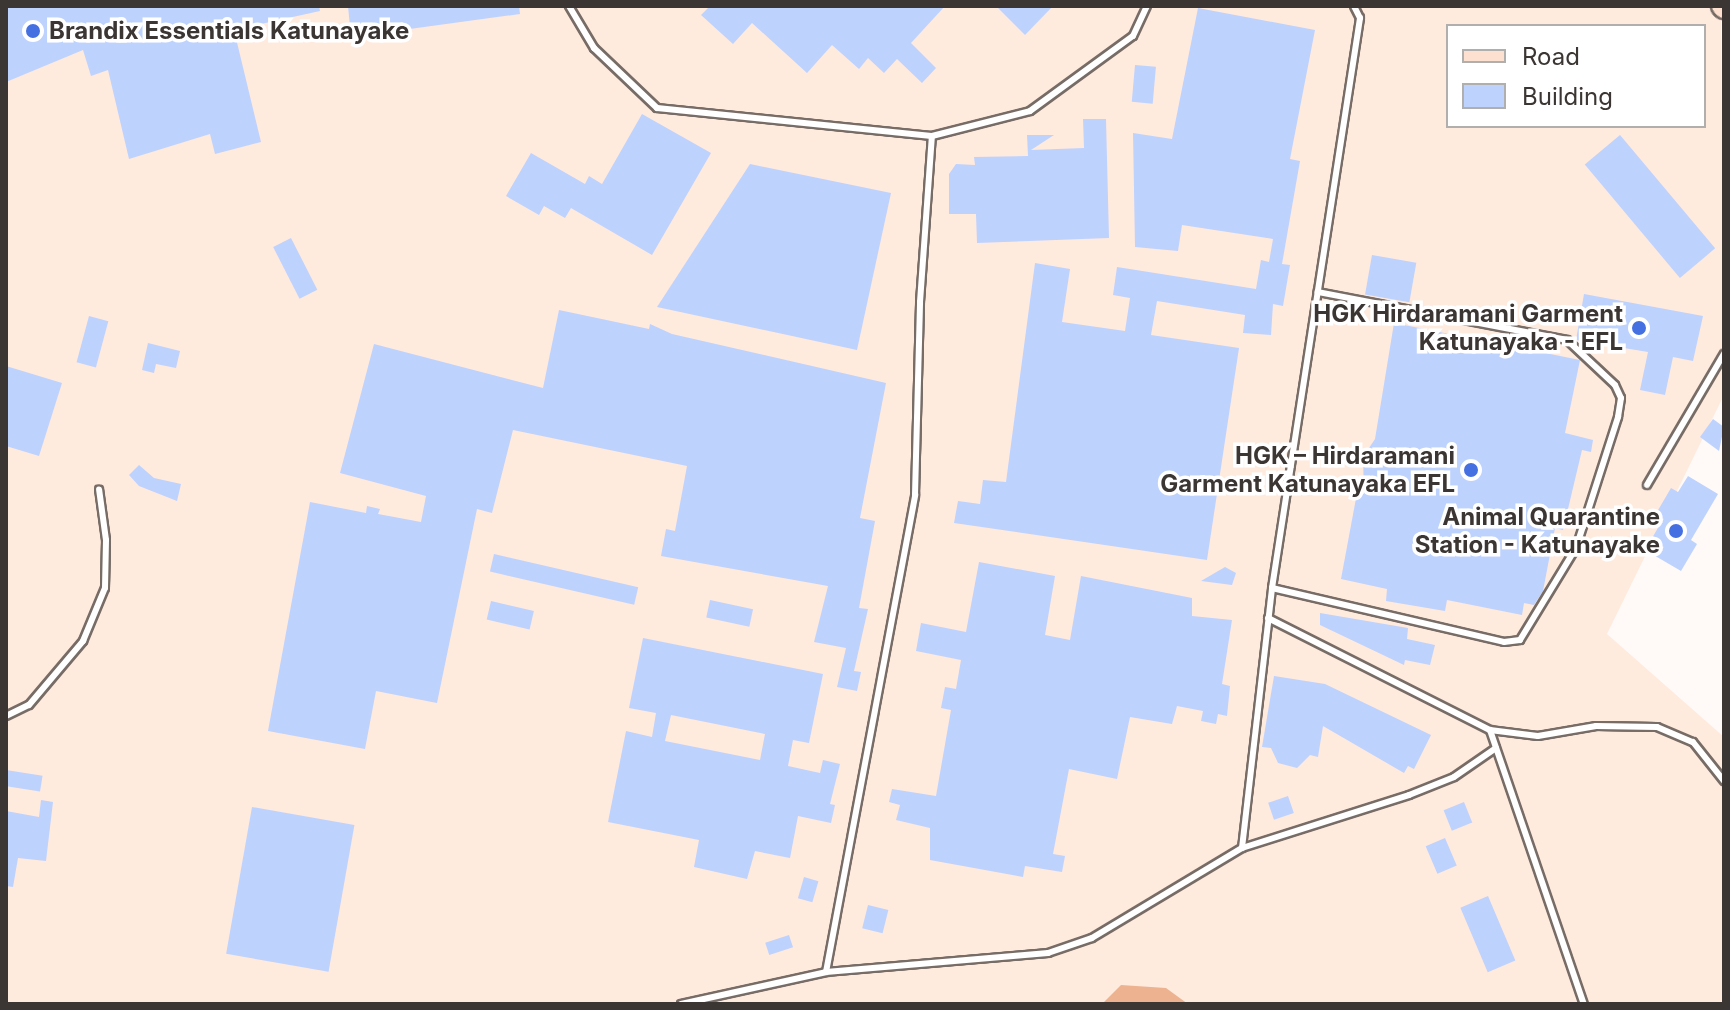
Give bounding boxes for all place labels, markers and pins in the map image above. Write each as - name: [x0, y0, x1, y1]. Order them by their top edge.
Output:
- place label: Brandix Essentials Katunayake: [49, 17, 409, 45]
- marker: Brandix Essentials Katunayake: [24, 22, 42, 40]
- place label: HGK Hirdaramani Garment Katunayaka - EFL: [1313, 300, 1623, 356]
- marker: HGK Hirdaramani Garment Katunayaka - EFL: [1630, 319, 1648, 337]
- place label: HGK – Hirdaramani Garment Katunayaka EFL: [1160, 442, 1455, 498]
- marker: HGK – Hirdaramani Garment Katunayaka EFL: [1462, 461, 1480, 479]
- place label: Animal Quarantine Station - Katunayake: [1415, 503, 1660, 559]
- marker: Animal Quarantine Station - Katunayake: [1667, 522, 1685, 540]

